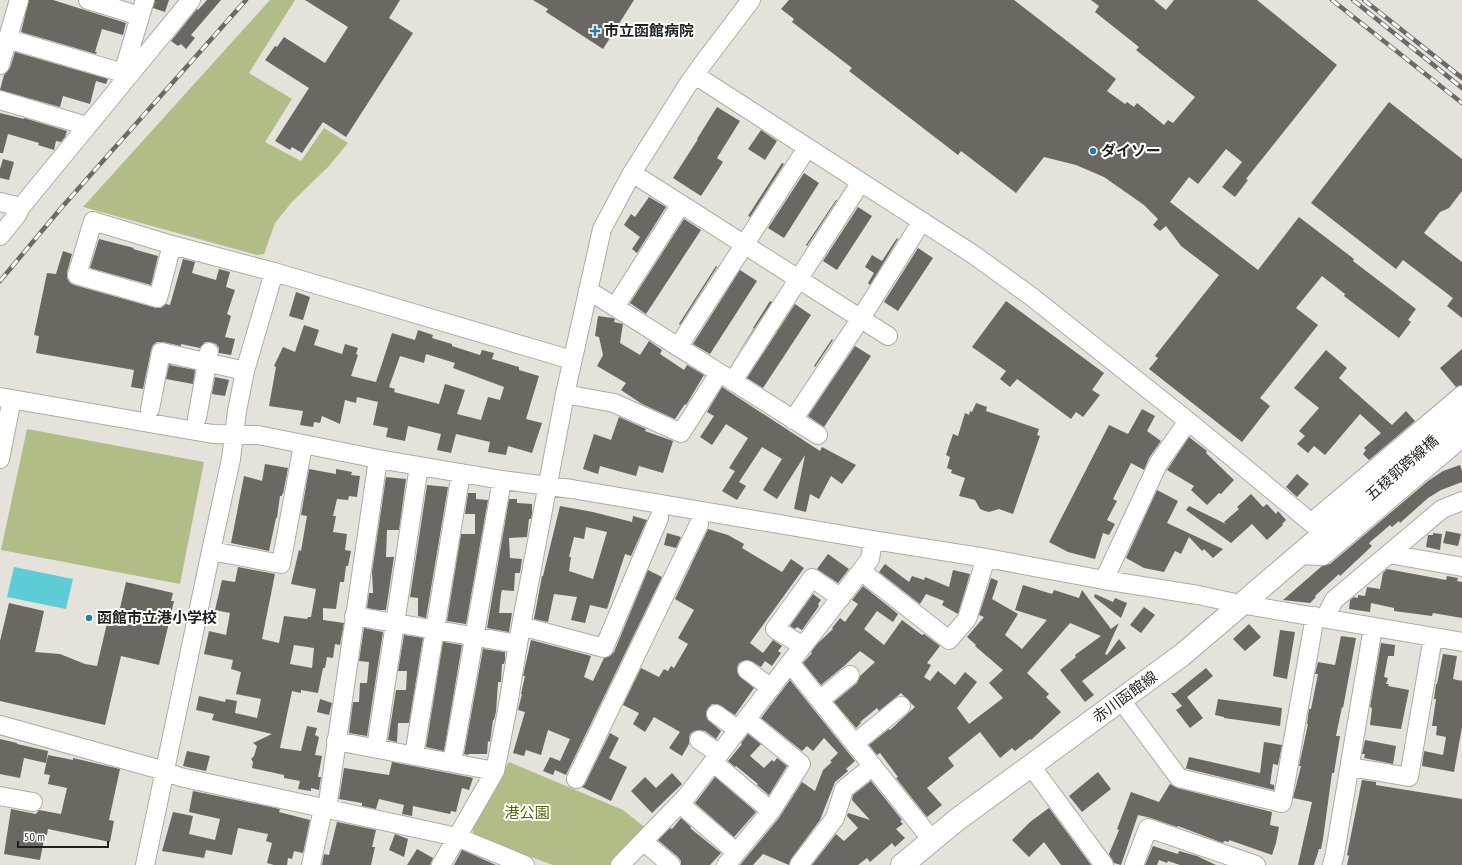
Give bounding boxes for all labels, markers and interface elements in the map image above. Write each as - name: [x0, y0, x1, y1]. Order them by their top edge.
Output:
- place label: 市立函館病院: [604, 21, 694, 40]
- marker: 市立函館病院: [589, 25, 601, 37]
- place label: ダイソー: [1101, 141, 1161, 160]
- marker: ダイソー: [1088, 146, 1098, 156]
- street label: 五稜郭跨線橋: [1361, 431, 1442, 504]
- place label: 函館市立港小学校: [97, 608, 217, 627]
- marker: 函館市立港小学校: [84, 613, 94, 623]
- street label: 赤川函館線: [1089, 667, 1161, 726]
- park label: 港公園: [504, 803, 550, 822]
- scale bar: [18, 823, 108, 849]
- text: 50 m: [24, 829, 45, 844]

